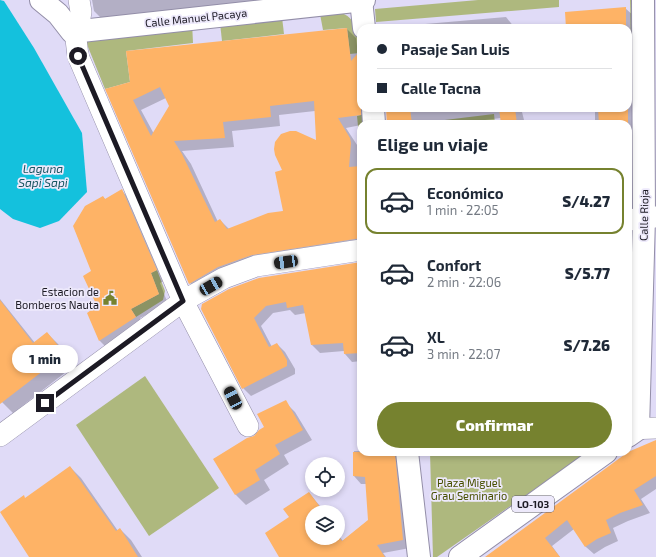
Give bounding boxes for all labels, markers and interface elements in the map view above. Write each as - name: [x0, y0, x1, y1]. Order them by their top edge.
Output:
- street label: Calle Manuel Pacaya: [144, 6, 248, 29]
- text: Pasaje San Luis: [401, 40, 510, 58]
- route start: [69, 47, 87, 65]
- text: Calle Tacna: [401, 79, 481, 97]
- text: Elige un viaje: [377, 133, 488, 155]
- water label: Laguna Sapi Sapi: [18, 161, 68, 189]
- icon: car: [379, 183, 415, 219]
- text: Económico: [427, 184, 504, 202]
- street label: Calle Rioja: [637, 189, 651, 241]
- text: S/4.27: [562, 192, 610, 210]
- text: 1 min · 22:05: [427, 202, 499, 218]
- car: [273, 254, 299, 270]
- icon: car: [379, 255, 415, 291]
- text: Confort: [427, 256, 481, 274]
- text: S/5.77: [565, 264, 610, 282]
- text: 2 min · 22:06: [427, 274, 501, 290]
- car: [198, 275, 224, 297]
- place label: Estacion de Bomberos Nauta: [15, 285, 99, 311]
- public building icon: Estacion de Bomberos Nauta: [102, 290, 118, 306]
- icon: car: [379, 327, 415, 363]
- text: XL: [427, 328, 445, 346]
- text: S/7.26: [564, 336, 610, 354]
- callout: 1 min: [12, 345, 78, 373]
- text: 3 min · 22:07: [427, 346, 500, 362]
- text: 1 min: [29, 351, 61, 367]
- car: [222, 385, 244, 411]
- route end: [36, 394, 54, 412]
- button: Confirmar: [377, 402, 612, 448]
- map controls: [305, 457, 345, 545]
- button: locate: [305, 457, 345, 497]
- park label: Plaza Miguel Grau Seminario: [431, 476, 507, 502]
- road number: LO-103: [512, 496, 554, 512]
- button: layers: [305, 505, 345, 545]

